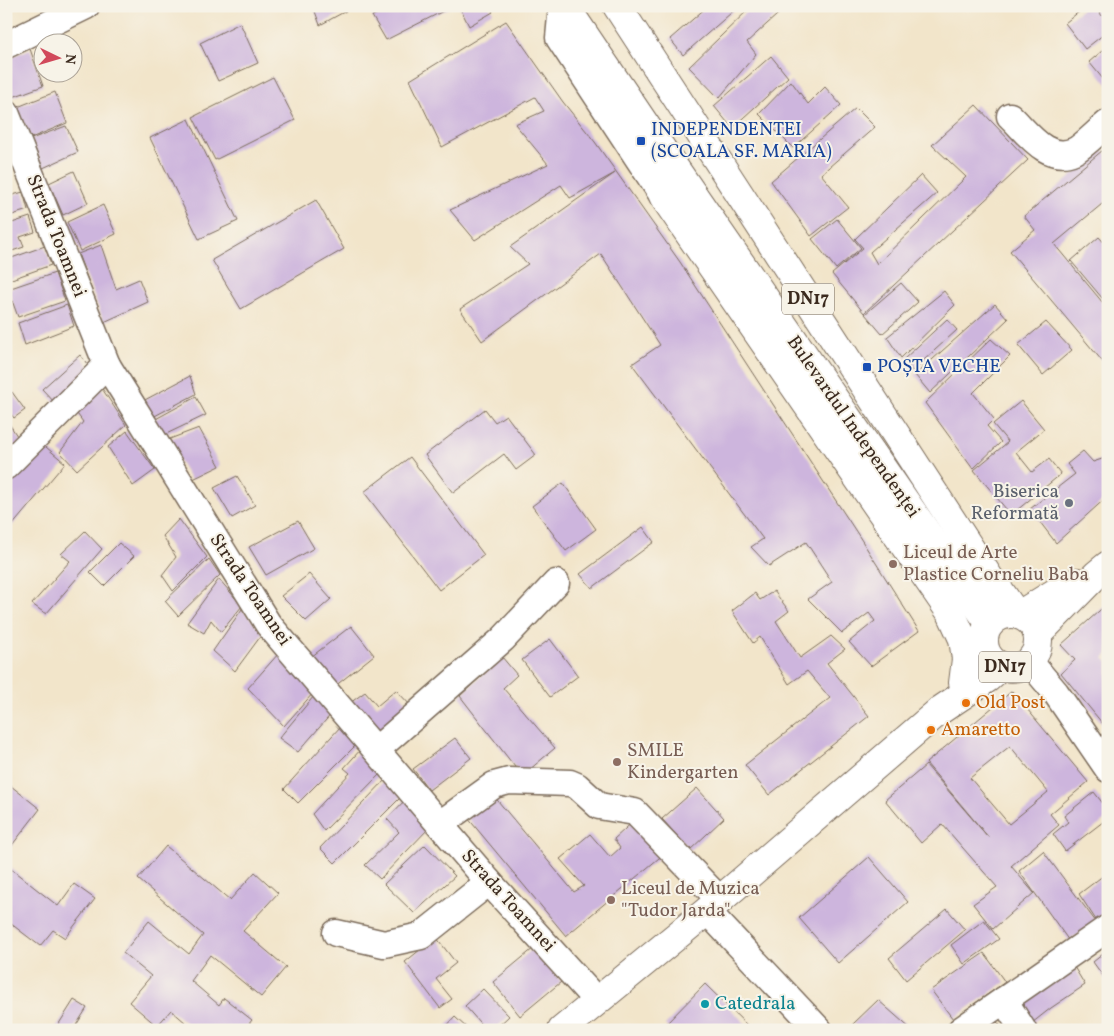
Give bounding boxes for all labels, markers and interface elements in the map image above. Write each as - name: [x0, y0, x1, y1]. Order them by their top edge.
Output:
- north arrow: [32, 32, 82, 82]
- text: N: [60, 53, 79, 65]
- place label: INDEPENDENTEI (SCOALA SF. MARIA): [651, 117, 832, 165]
- marker: INDEPENDENTEI (SCOALA SF. MARIA): [635, 135, 647, 147]
- street label: Strada Toamnei: [20, 171, 93, 301]
- road number: DN17: [782, 284, 834, 314]
- street label: Bulevardul Independenței: [780, 331, 926, 523]
- place label: POȘTA VECHE: [877, 354, 1001, 380]
- marker: POȘTA VECHE: [861, 361, 873, 373]
- place label: Biserica Reformată: [971, 479, 1059, 527]
- marker: Biserica Reformată: [1063, 497, 1075, 509]
- street label: Strada Toamnei: [203, 529, 297, 651]
- place label: Liceul de Arte Plastice Corneliu Baba: [903, 540, 1089, 588]
- marker: Liceul de Arte Plastice Corneliu Baba: [887, 558, 899, 570]
- road number: DN17: [979, 652, 1031, 682]
- place label: Old Post: [976, 690, 1046, 716]
- marker: Old Post: [960, 697, 972, 709]
- place label: Amaretto: [941, 717, 1021, 743]
- marker: Amaretto: [925, 724, 937, 736]
- place label: SMILE Kindergarten: [627, 738, 739, 786]
- marker: SMILE Kindergarten: [611, 756, 623, 768]
- street label: Strada Toamnei: [455, 844, 561, 958]
- place label: Liceul de Muzica "Tudor Jarda": [621, 876, 760, 924]
- marker: Liceul de Muzica "Tudor Jarda": [605, 894, 617, 906]
- place label: Catedrala: [715, 991, 795, 1017]
- marker: Catedrala: [699, 998, 711, 1010]

